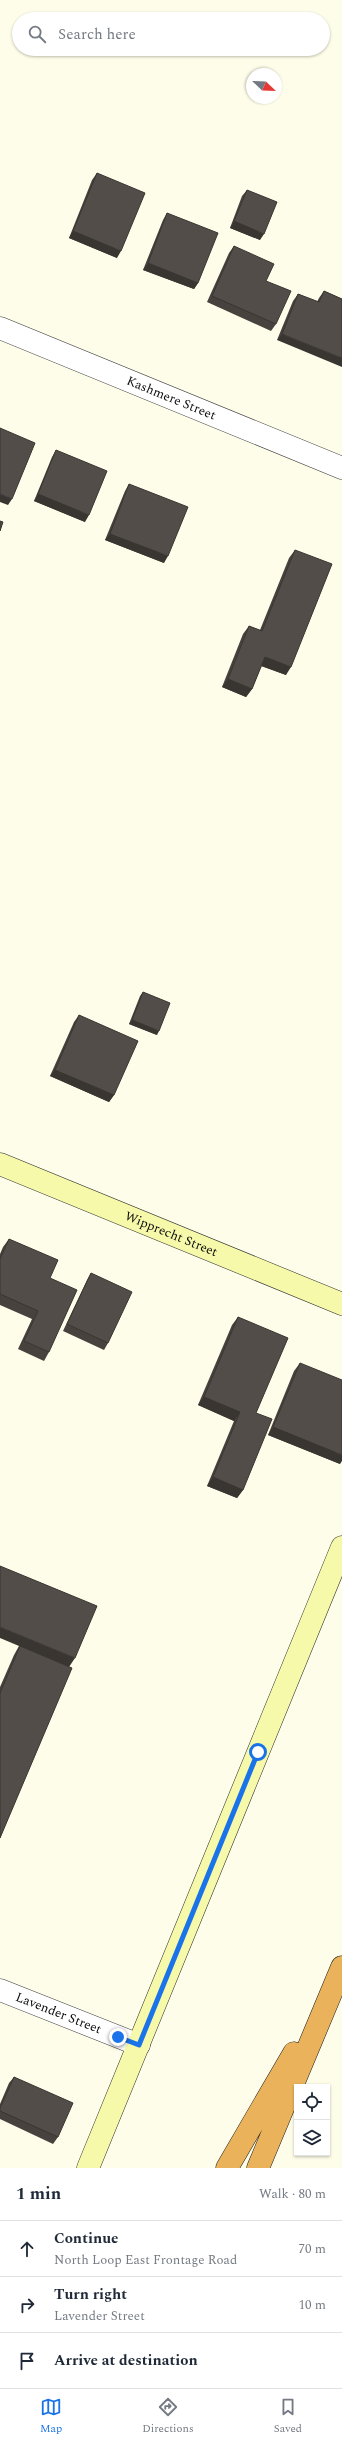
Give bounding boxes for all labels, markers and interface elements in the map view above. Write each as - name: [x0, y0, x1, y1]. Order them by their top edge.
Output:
- search box: [12, 12, 330, 56]
- icon: search: [26, 23, 48, 45]
- text: Search here: [58, 23, 136, 46]
- north arrow: [246, 68, 282, 104]
- street label: Kashmere Street: [123, 371, 219, 425]
- street label: Wipprecht Street: [122, 1206, 221, 1262]
- route start: [249, 1743, 267, 1761]
- street label: Lavender Street: [13, 1987, 105, 2039]
- route end: [109, 2028, 127, 2046]
- map controls: [294, 2084, 330, 2156]
- button: locate: [294, 2084, 330, 2120]
- button: layers: [294, 2120, 330, 2156]
- text: 1 min: [16, 2181, 61, 2207]
- text: Walk · 80 m: [259, 2184, 326, 2204]
- text: Continue: [54, 2227, 119, 2250]
- icon: ahead: [16, 2238, 38, 2260]
- text: 70 m: [299, 2239, 326, 2259]
- text: North Loop East Frontage Road: [54, 2250, 237, 2270]
- text: Turn right: [54, 2283, 127, 2306]
- icon: right: [16, 2294, 38, 2316]
- text: 10 m: [299, 2295, 326, 2315]
- text: Lavender Street: [54, 2306, 145, 2326]
- text: Arrive at destination: [54, 2349, 198, 2372]
- icon: arrive: [16, 2350, 38, 2372]
- tab: Map: [40, 2396, 62, 2437]
- tab: Directions: [142, 2396, 194, 2437]
- tab: Saved: [274, 2396, 302, 2437]

